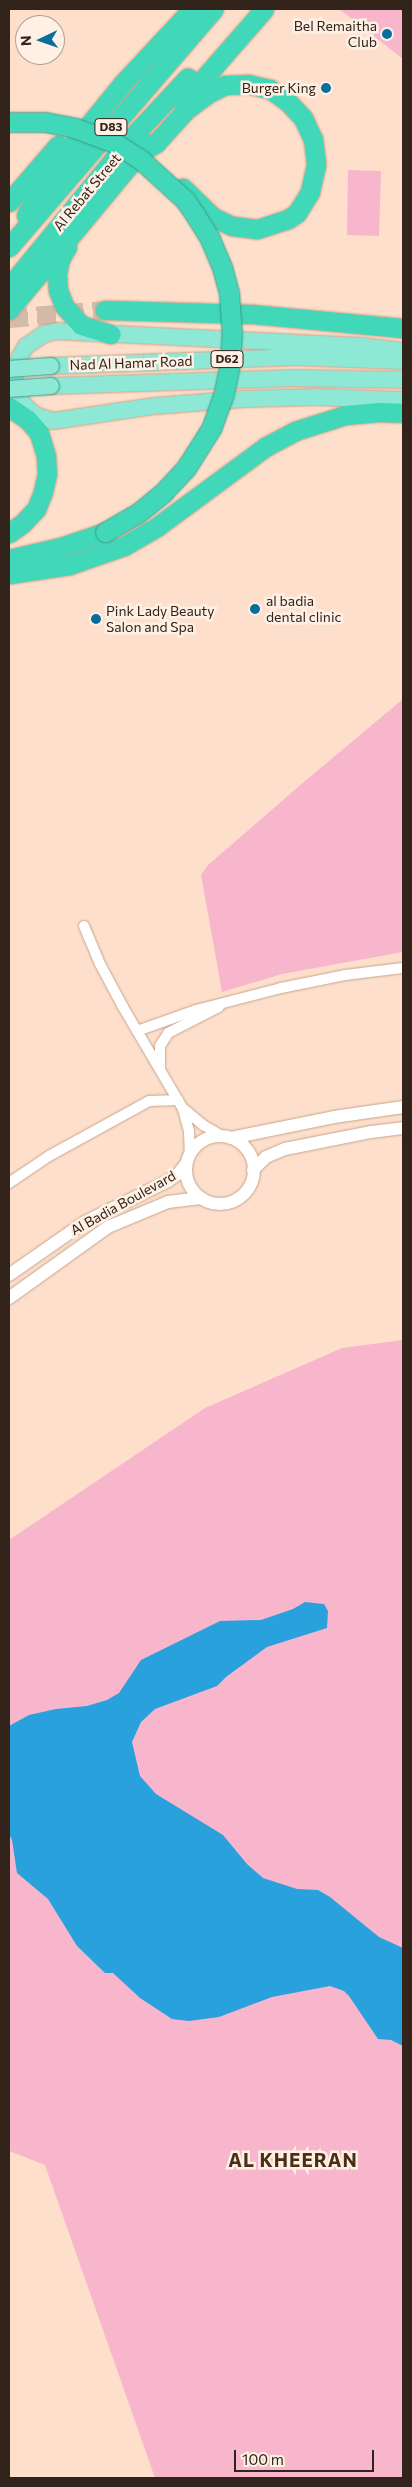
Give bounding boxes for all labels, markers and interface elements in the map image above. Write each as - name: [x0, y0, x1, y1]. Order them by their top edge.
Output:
- north arrow: [15, 15, 65, 65]
- place label: Bel Remaitha Club: [294, 18, 377, 50]
- marker: Bel Remaitha Club: [381, 28, 393, 40]
- text: N: [17, 35, 34, 46]
- place label: Burger King: [242, 80, 316, 96]
- marker: Burger King: [320, 82, 332, 94]
- road number: D83: [94, 118, 128, 136]
- street label: Al Rebat Street: [50, 150, 124, 234]
- road number: D62: [210, 349, 244, 368]
- street label: Nad Al Hamar Road: [69, 352, 193, 374]
- place label: al badia dental clinic: [266, 593, 341, 626]
- marker: al badia dental clinic: [248, 602, 262, 616]
- place label: Pink Lady Beauty Salon and Spa: [106, 603, 215, 636]
- marker: Pink Lady Beauty Salon and Spa: [90, 613, 102, 625]
- street label: Al Badia Boulevard: [67, 1167, 179, 1239]
- district label: AL KHEERAN: [227, 2149, 359, 2171]
- scale bar: [237, 2440, 377, 2472]
- text: 100 m: [242, 2450, 284, 2468]

